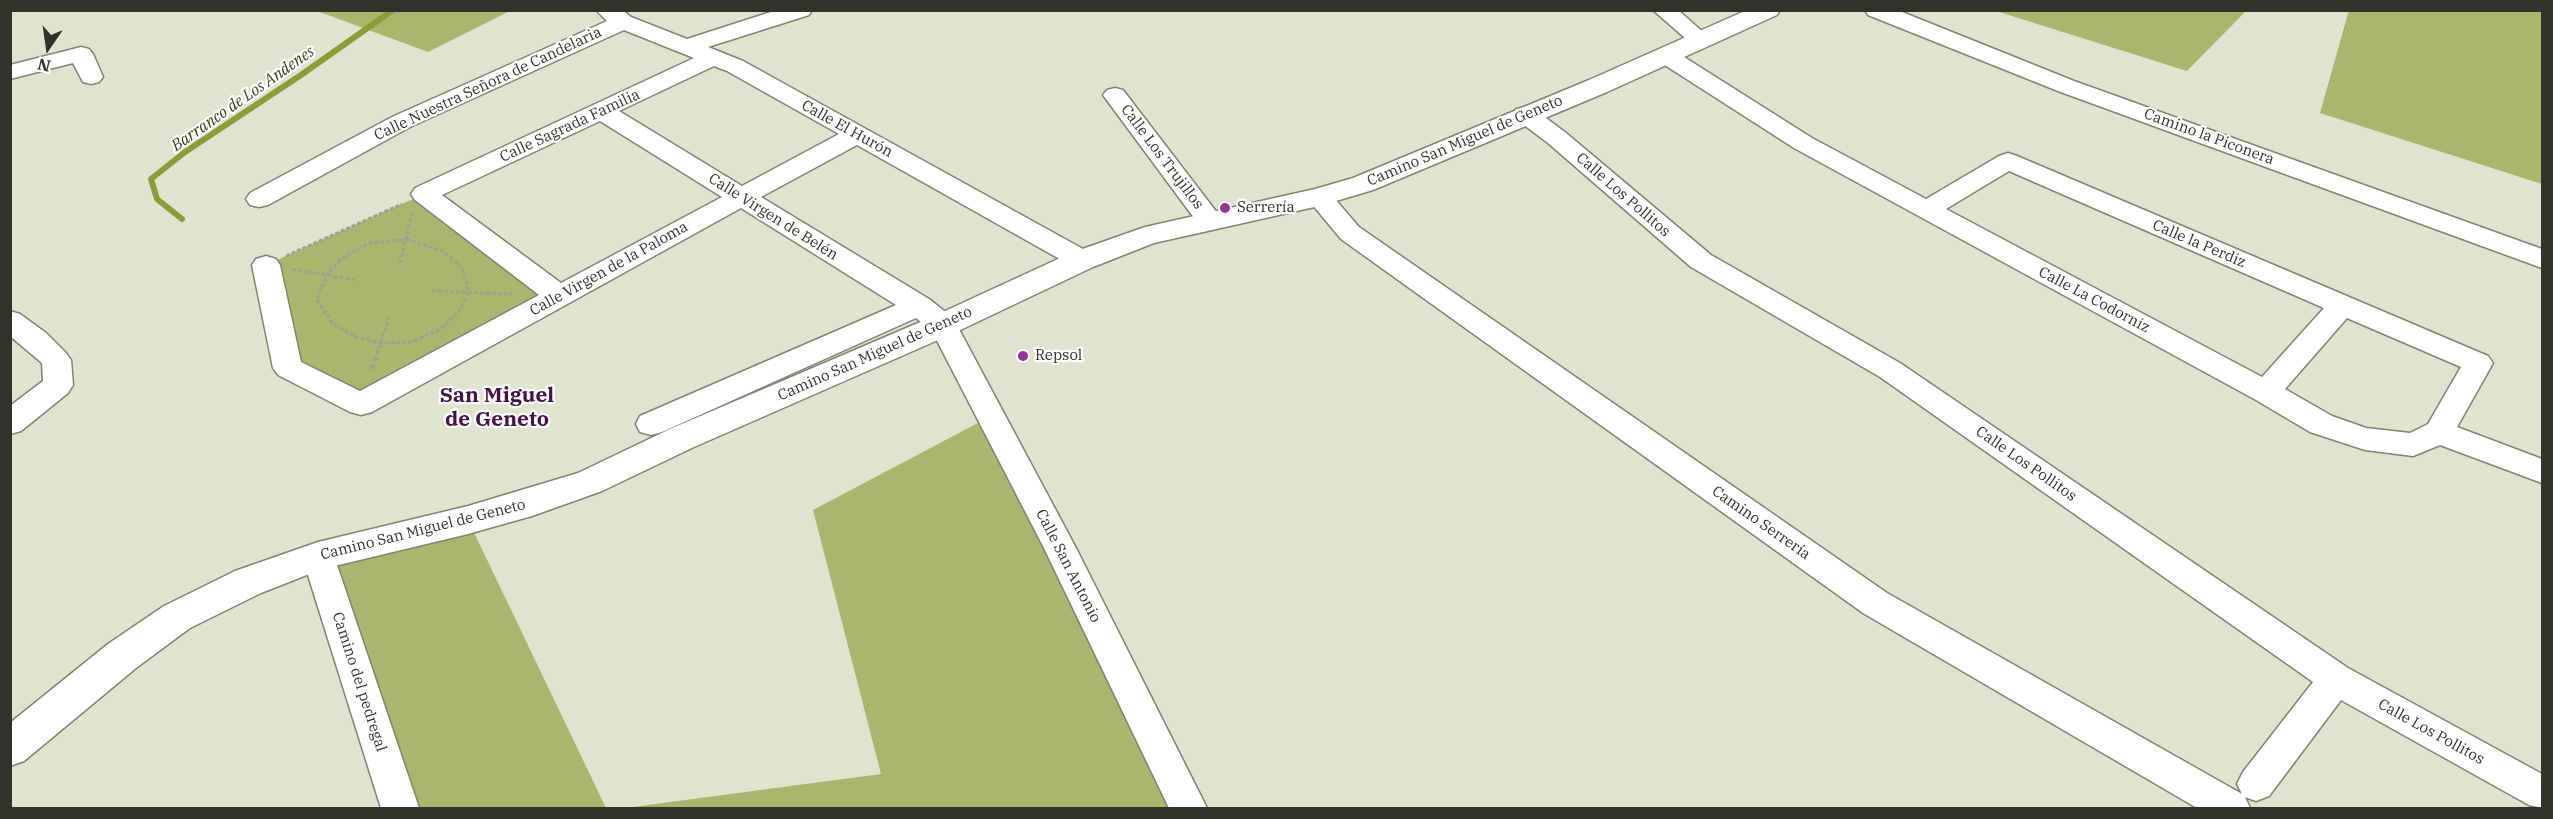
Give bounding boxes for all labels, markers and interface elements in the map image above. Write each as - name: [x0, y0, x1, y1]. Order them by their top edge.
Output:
- north arrow: [18, 18, 78, 78]
- street label: Calle Nuestra Señora de Candelaria: [371, 23, 605, 145]
- water label: Barranco de Los Andenes: [168, 42, 318, 156]
- text: N: [36, 54, 52, 77]
- street label: Calle Sagrada Familia: [497, 86, 643, 166]
- street label: Camino San Miguel de Geneto: [1365, 92, 1565, 190]
- street label: Calle El Hurón: [798, 96, 896, 162]
- street label: Calle Los Trujillos: [1117, 101, 1207, 213]
- street label: Camino la Piconera: [2142, 105, 2276, 169]
- street label: Calle Los Pollitos: [1572, 149, 1674, 241]
- street label: Calle Virgen de Belén: [705, 170, 841, 264]
- place label: Serrería: [1237, 199, 1295, 217]
- marker: Serrería: [1218, 201, 1232, 215]
- street label: Calle la Perdiz: [2150, 216, 2248, 272]
- street label: Calle Virgen de la Paloma: [527, 218, 691, 320]
- street label: Calle La Codorniz: [2035, 263, 2153, 337]
- street label: Camino San Miguel de Geneto: [775, 303, 975, 405]
- place label: Repsol: [1035, 347, 1082, 365]
- marker: Repsol: [1016, 349, 1030, 363]
- district label: San Miguel de Geneto: [440, 383, 554, 433]
- street label: Calle Los Pollitos: [1972, 423, 2080, 505]
- street label: Camino Serrería: [1708, 482, 1814, 564]
- street label: Camino San Miguel de Geneto: [319, 496, 527, 564]
- street label: Calle San Antonio: [1032, 506, 1104, 626]
- street label: Camino del pedregal: [328, 610, 390, 754]
- street label: Calle Los Pollitos: [2375, 695, 2487, 769]

